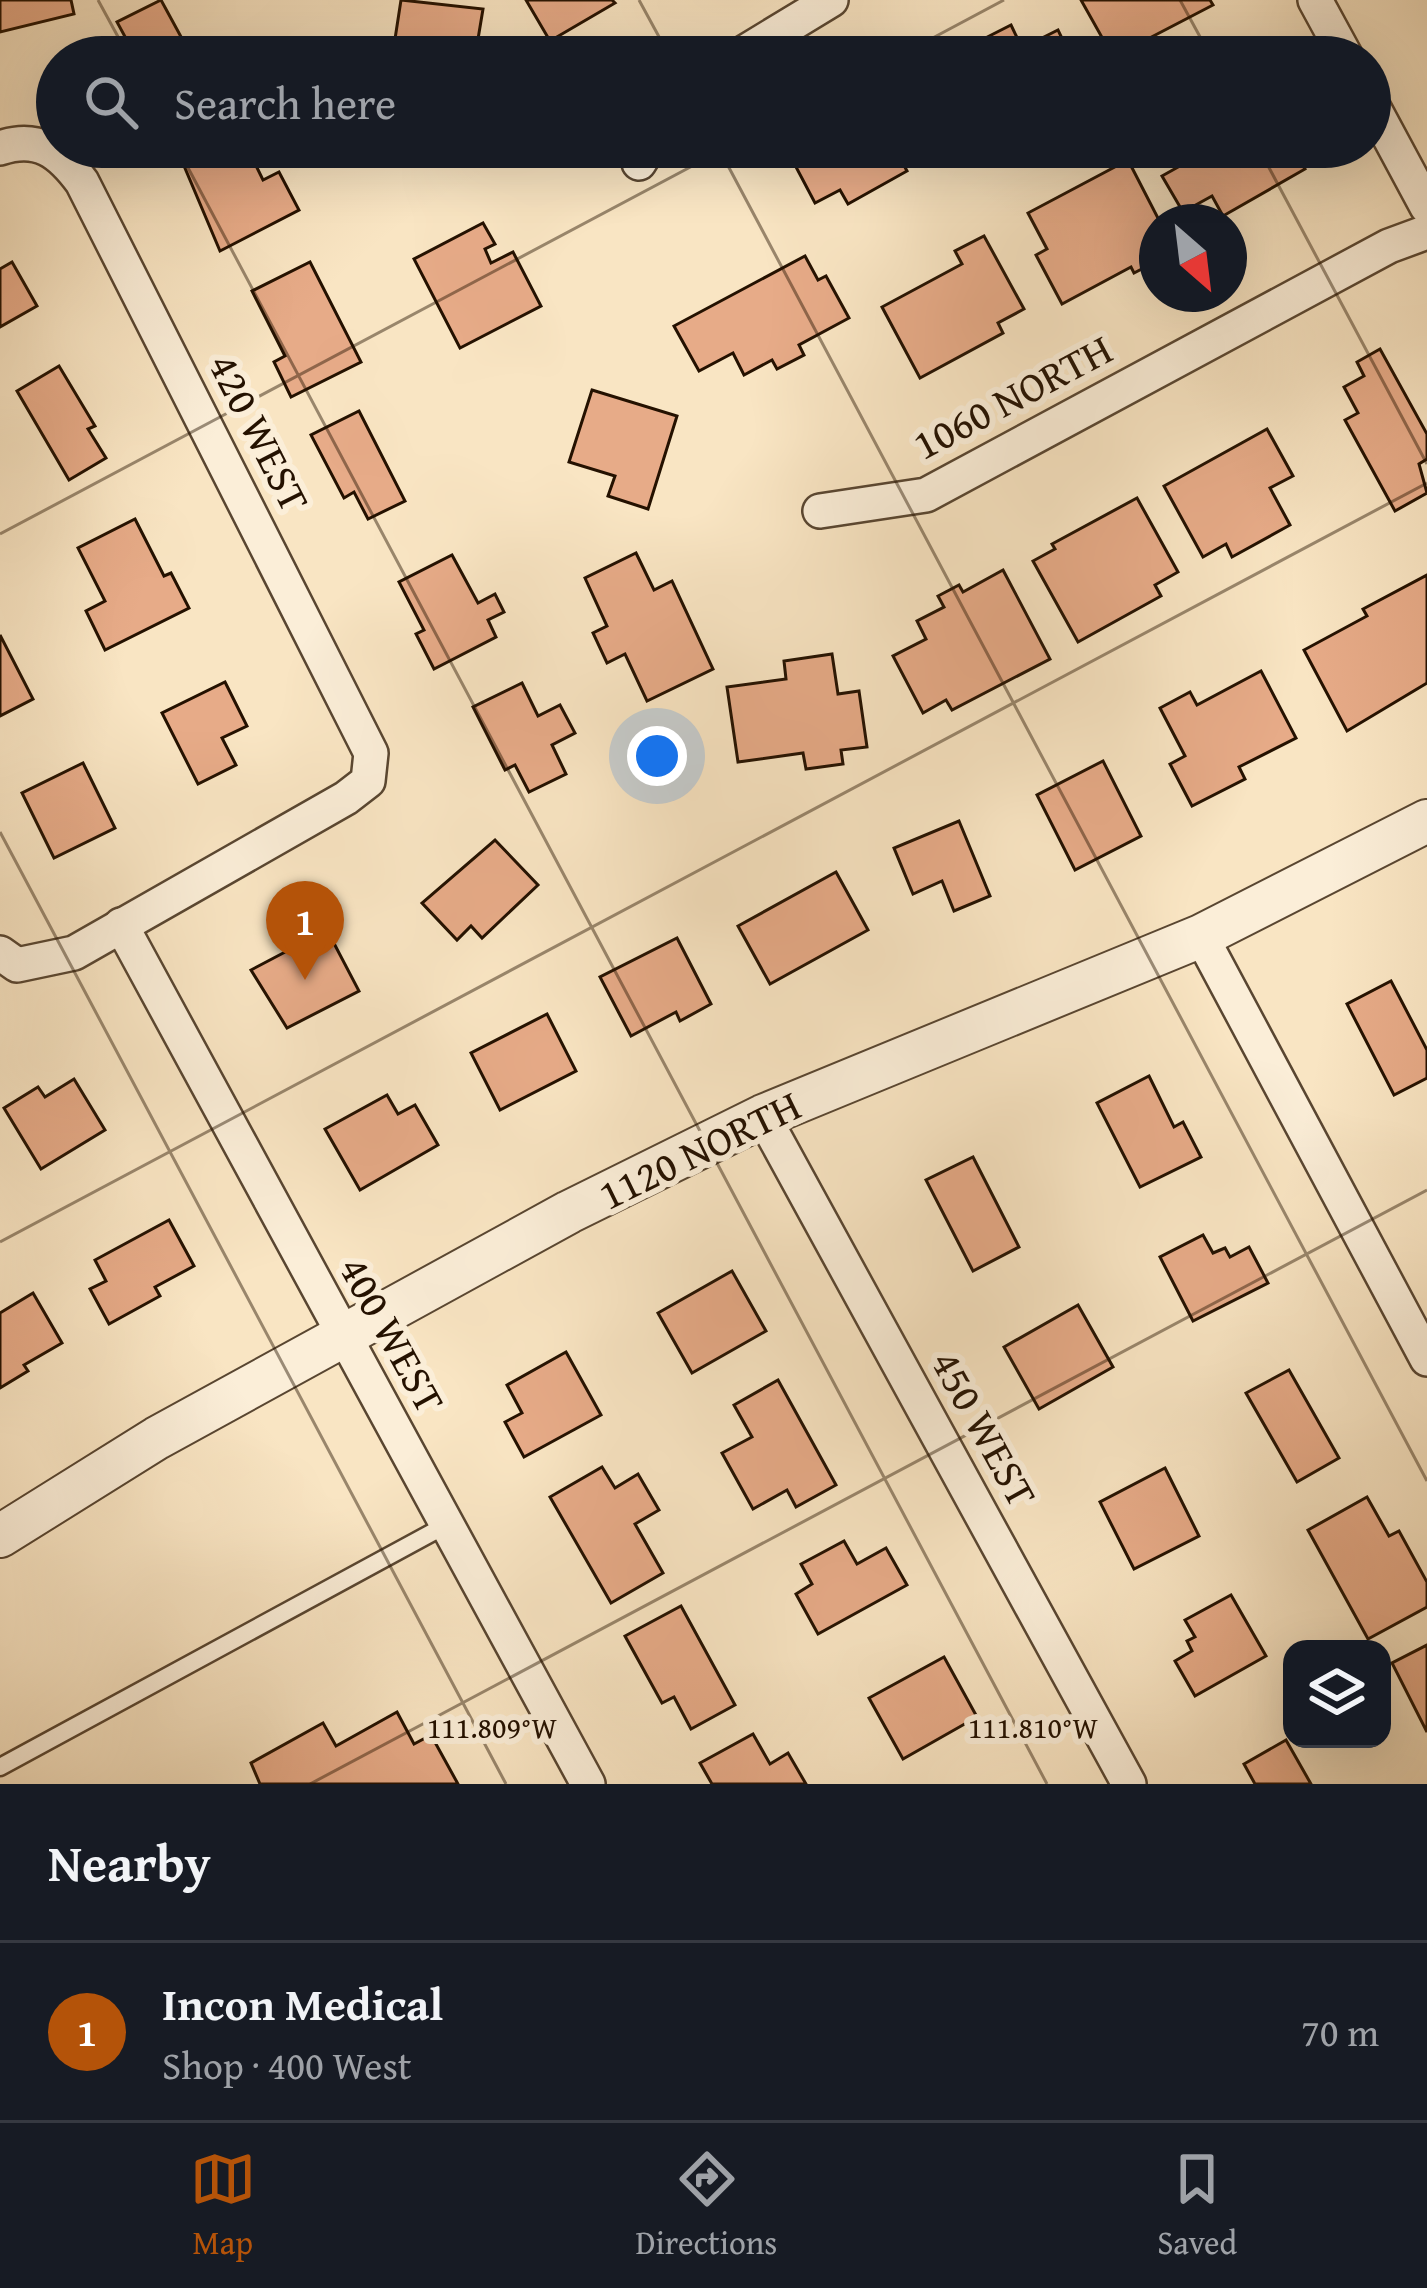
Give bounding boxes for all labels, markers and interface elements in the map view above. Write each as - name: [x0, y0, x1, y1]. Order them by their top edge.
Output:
- search box: [36, 36, 1391, 168]
- icon: search: [78, 69, 144, 135]
- text: Search here: [174, 70, 396, 135]
- north arrow: [1139, 204, 1247, 312]
- street label: 1060 NORTH: [902, 318, 1122, 474]
- street label: 420 WEST: [194, 342, 326, 522]
- your location: [627, 726, 687, 786]
- pin: 1: [266, 881, 344, 980]
- street label: 1120 NORTH: [588, 1074, 810, 1224]
- street label: 400 WEST: [325, 1244, 461, 1424]
- street label: 450 WEST: [917, 1338, 1053, 1518]
- map controls: [1283, 1640, 1391, 1748]
- button: layers: [1283, 1640, 1391, 1748]
- text: 111.809°W: [427, 1705, 558, 1749]
- text: 111.810°W: [968, 1705, 1099, 1749]
- text: Nearby: [48, 1825, 211, 1900]
- text: Incon Medical: [162, 1971, 443, 2036]
- text: 1: [77, 2003, 97, 2060]
- text: 70 m: [1301, 2003, 1379, 2060]
- text: Shop · 400 West: [162, 2036, 412, 2093]
- tab: Map: [190, 2146, 256, 2266]
- tab: Directions: [636, 2146, 777, 2266]
- tab: Saved: [1157, 2146, 1237, 2266]

